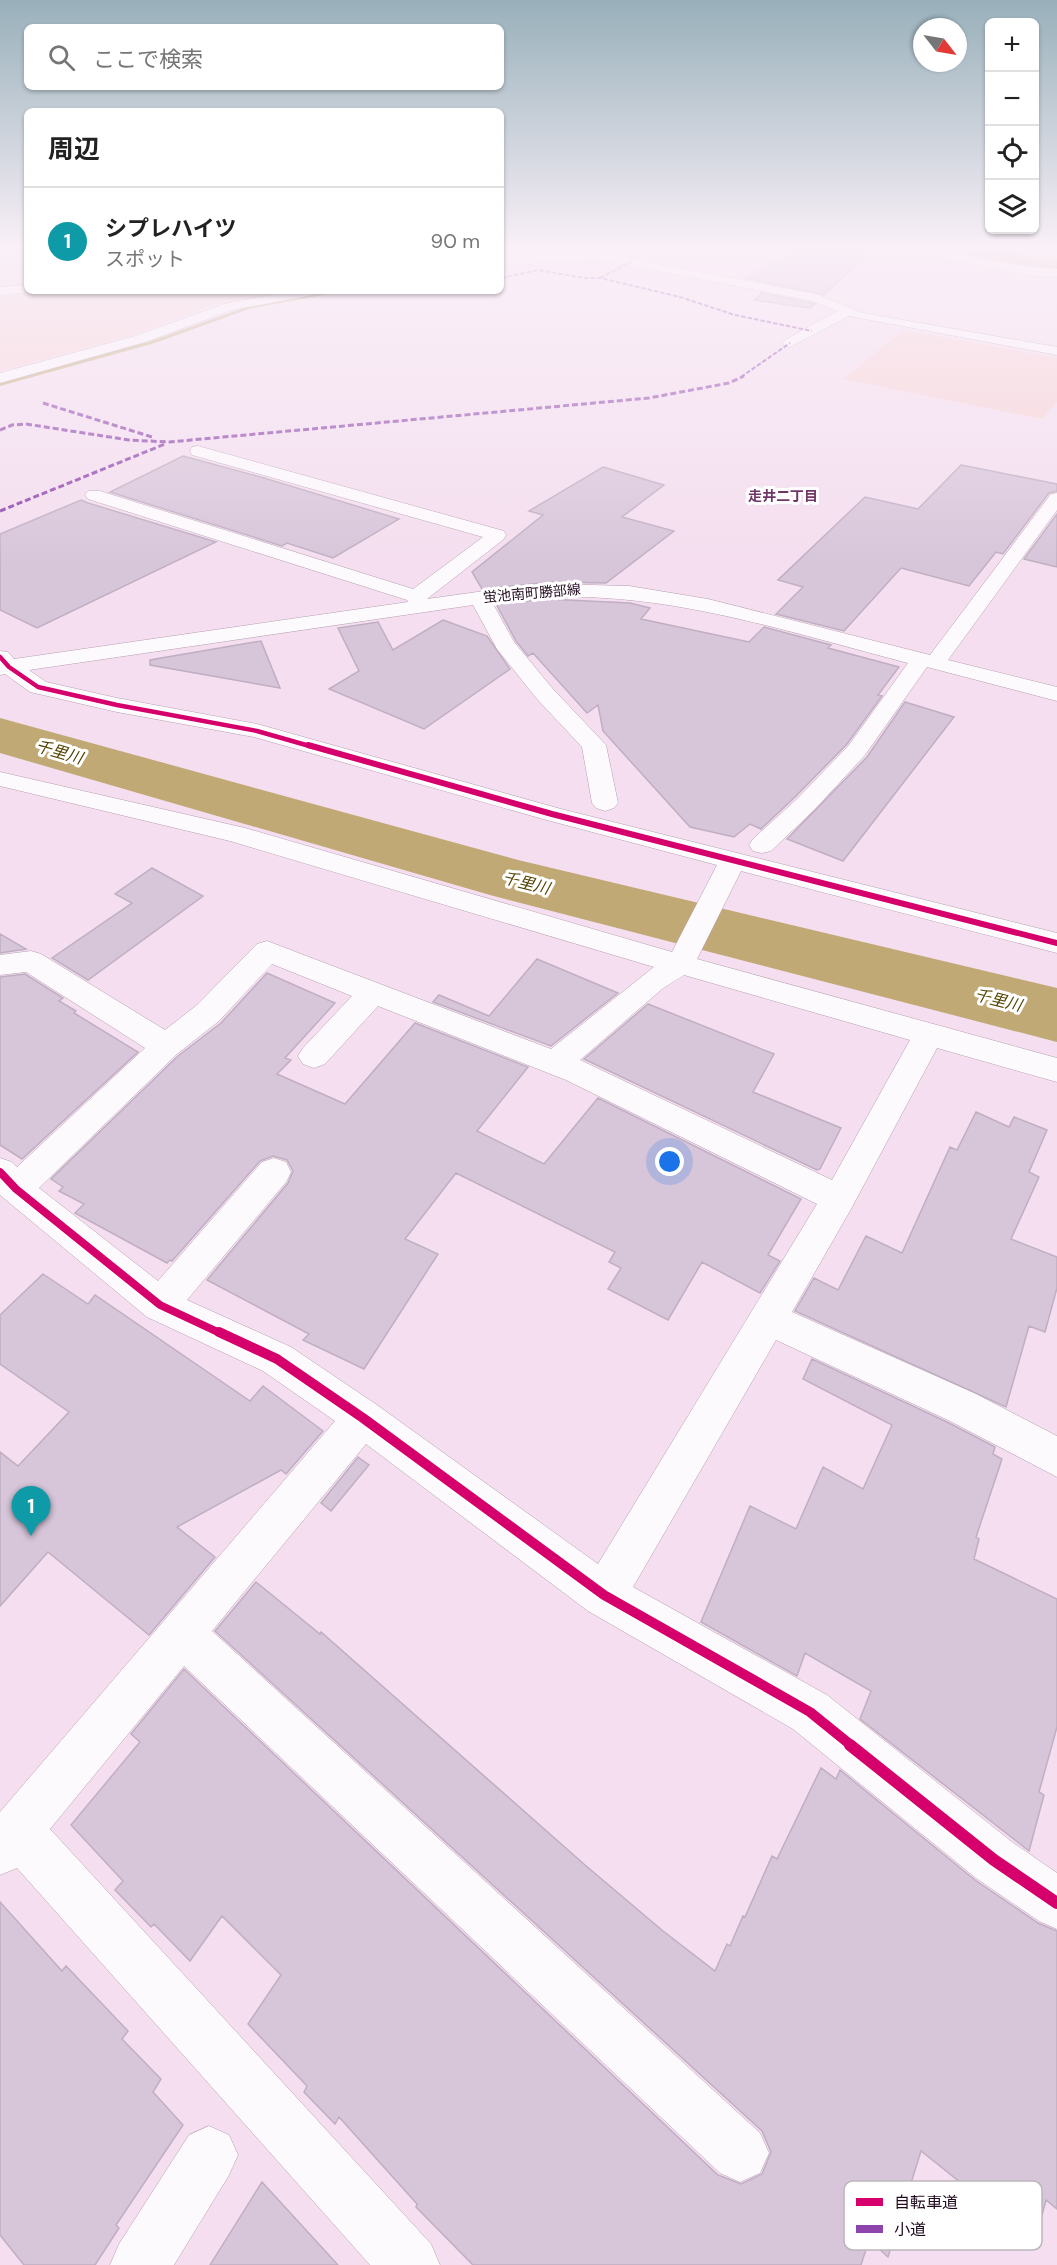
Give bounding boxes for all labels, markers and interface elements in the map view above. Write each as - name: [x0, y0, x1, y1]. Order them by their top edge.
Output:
- north arrow: [913, 18, 967, 72]
- map controls: [985, 18, 1039, 234]
- button: +: [985, 18, 1039, 72]
- search box: [24, 24, 504, 90]
- icon: search: [45, 41, 78, 74]
- text: ここで検索: [93, 45, 203, 74]
- button: −: [985, 72, 1039, 126]
- button: locate: [985, 126, 1039, 180]
- text: 周辺: [48, 132, 100, 166]
- button: layers: [985, 180, 1039, 234]
- text: シプレハイツ: [105, 214, 237, 243]
- text: 1: [64, 228, 71, 254]
- text: 90 m: [431, 228, 480, 254]
- text: スポット: [105, 246, 185, 272]
- district label: 走井二丁目: [748, 487, 818, 505]
- street label: 蛍池南町勝部線: [482, 580, 582, 606]
- water label: 千里川: [33, 735, 87, 769]
- water label: 千里川: [500, 867, 554, 899]
- water label: 千里川: [972, 984, 1026, 1016]
- your location: [655, 1147, 684, 1176]
- pin: 1: [12, 1486, 51, 1536]
- legend: [844, 2181, 1042, 2250]
- text: 自転車道: [894, 2192, 958, 2213]
- text: 小道: [894, 2219, 926, 2240]

